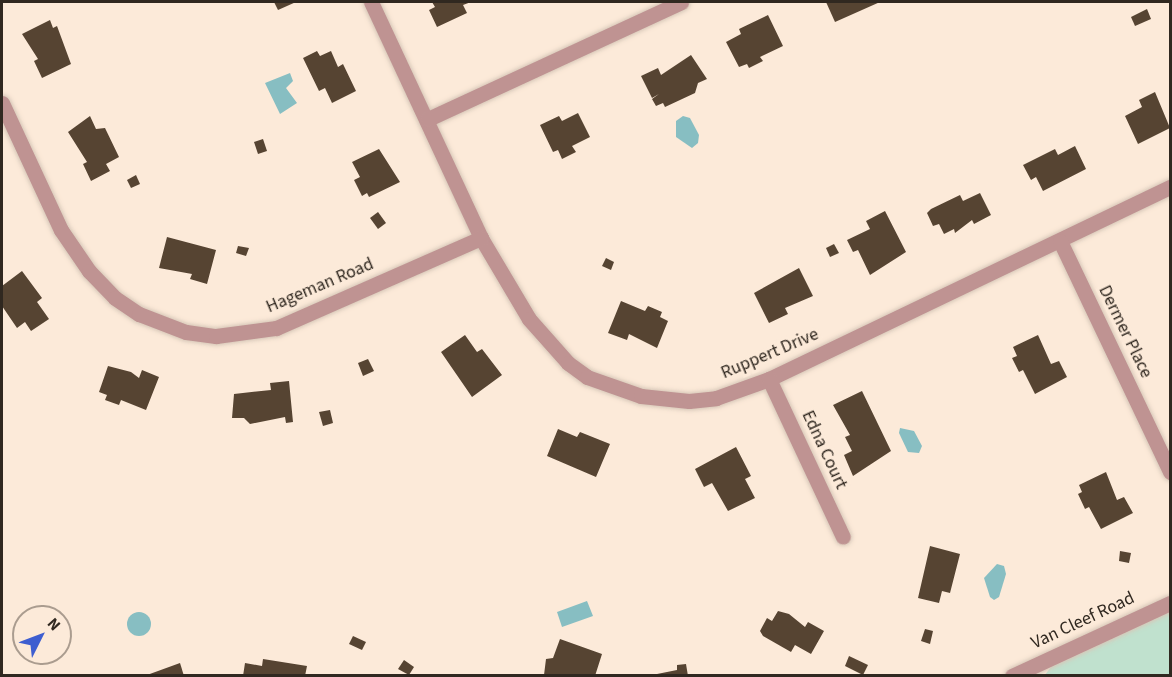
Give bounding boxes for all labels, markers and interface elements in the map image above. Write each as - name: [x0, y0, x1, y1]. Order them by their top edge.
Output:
- street label: Hageman Road: [263, 254, 377, 318]
- street label: Dermer Place: [1093, 282, 1157, 382]
- street label: Ruppert Drive: [718, 324, 822, 384]
- street label: Edna Court: [796, 407, 852, 493]
- street label: Van Cleef Road: [1028, 588, 1138, 654]
- north arrow: [12, 605, 72, 665]
- text: N: [42, 613, 66, 636]

